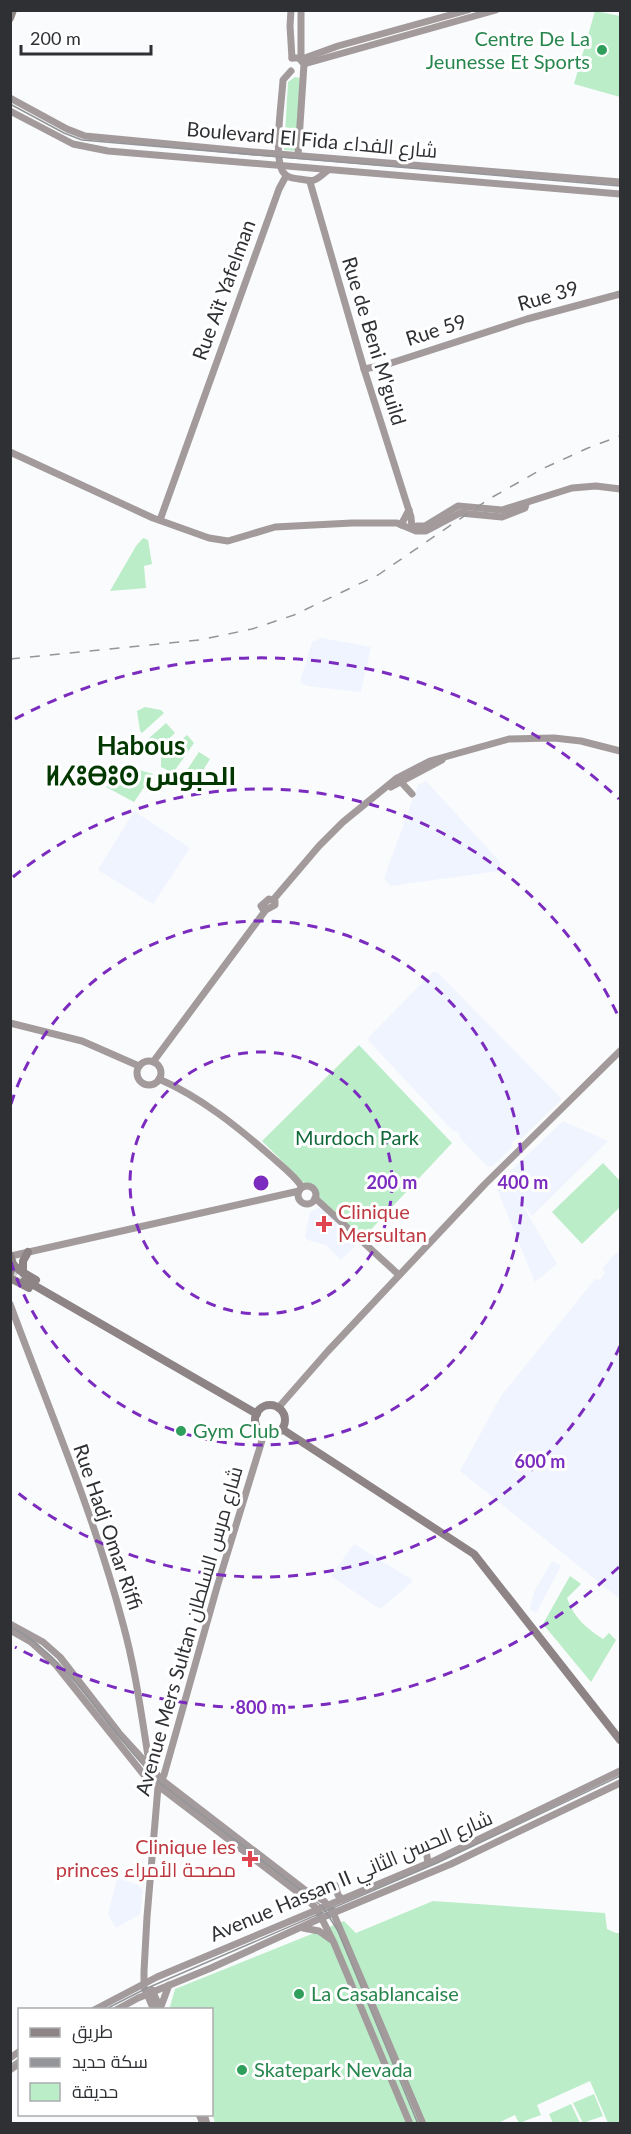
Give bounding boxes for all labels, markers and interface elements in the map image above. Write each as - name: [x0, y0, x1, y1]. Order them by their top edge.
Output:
- scale bar: [21, 18, 152, 56]
- place label: Centre De La Jeunesse Et Sports: [426, 26, 590, 73]
- text: 200 m: [30, 27, 81, 49]
- marker: Centre De La Jeunesse Et Sports: [595, 43, 609, 57]
- street label: Boulevard El Fida شارع الفداء: [185, 116, 439, 165]
- street label: Rue Aït Yafelman: [187, 216, 260, 363]
- street label: Rue de Beni M'guild: [338, 254, 412, 428]
- street label: Rue 39: [515, 275, 581, 315]
- street label: Rue 59: [402, 308, 469, 350]
- district label: Habous ⵍⵃⵓⴱⵓⵙ الحبوس: [46, 729, 237, 792]
- park label: Murdoch Park: [295, 1125, 420, 1149]
- text: 200 m: [367, 1171, 417, 1193]
- text: 400 m: [498, 1171, 548, 1193]
- centre of rings: [251, 1173, 271, 1193]
- place label: Clinique Mersultan: [338, 1199, 427, 1246]
- marker: Clinique Mersultan: [315, 1215, 333, 1233]
- place label: Gym Club: [193, 1418, 280, 1442]
- marker: Gym Club: [174, 1424, 188, 1438]
- street label: Rue Hadj Omar Riffi: [69, 1440, 149, 1613]
- text: 600 m: [515, 1450, 565, 1472]
- street label: Avenue Mers Sultan شارع مرس السلطان: [129, 1463, 250, 1799]
- text: 800 m: [236, 1696, 286, 1718]
- street label: Avenue Hassan II شارع الحسن الثاني: [206, 1805, 497, 1950]
- place label: Clinique les princes مصحة الأمراء: [56, 1834, 236, 1882]
- marker: Clinique les princes مصحة الأمراء: [241, 1850, 259, 1868]
- place label: La Casablancaise: [311, 1981, 459, 2005]
- marker: La Casablancaise: [292, 1987, 306, 2001]
- legend: [18, 2008, 213, 2116]
- text: طريق: [72, 2020, 113, 2044]
- text: سكة حديد: [72, 2050, 148, 2072]
- place label: Skatepark Nevada: [254, 2057, 413, 2081]
- marker: Skatepark Nevada: [235, 2063, 249, 2077]
- text: حديقة: [72, 2080, 118, 2102]

